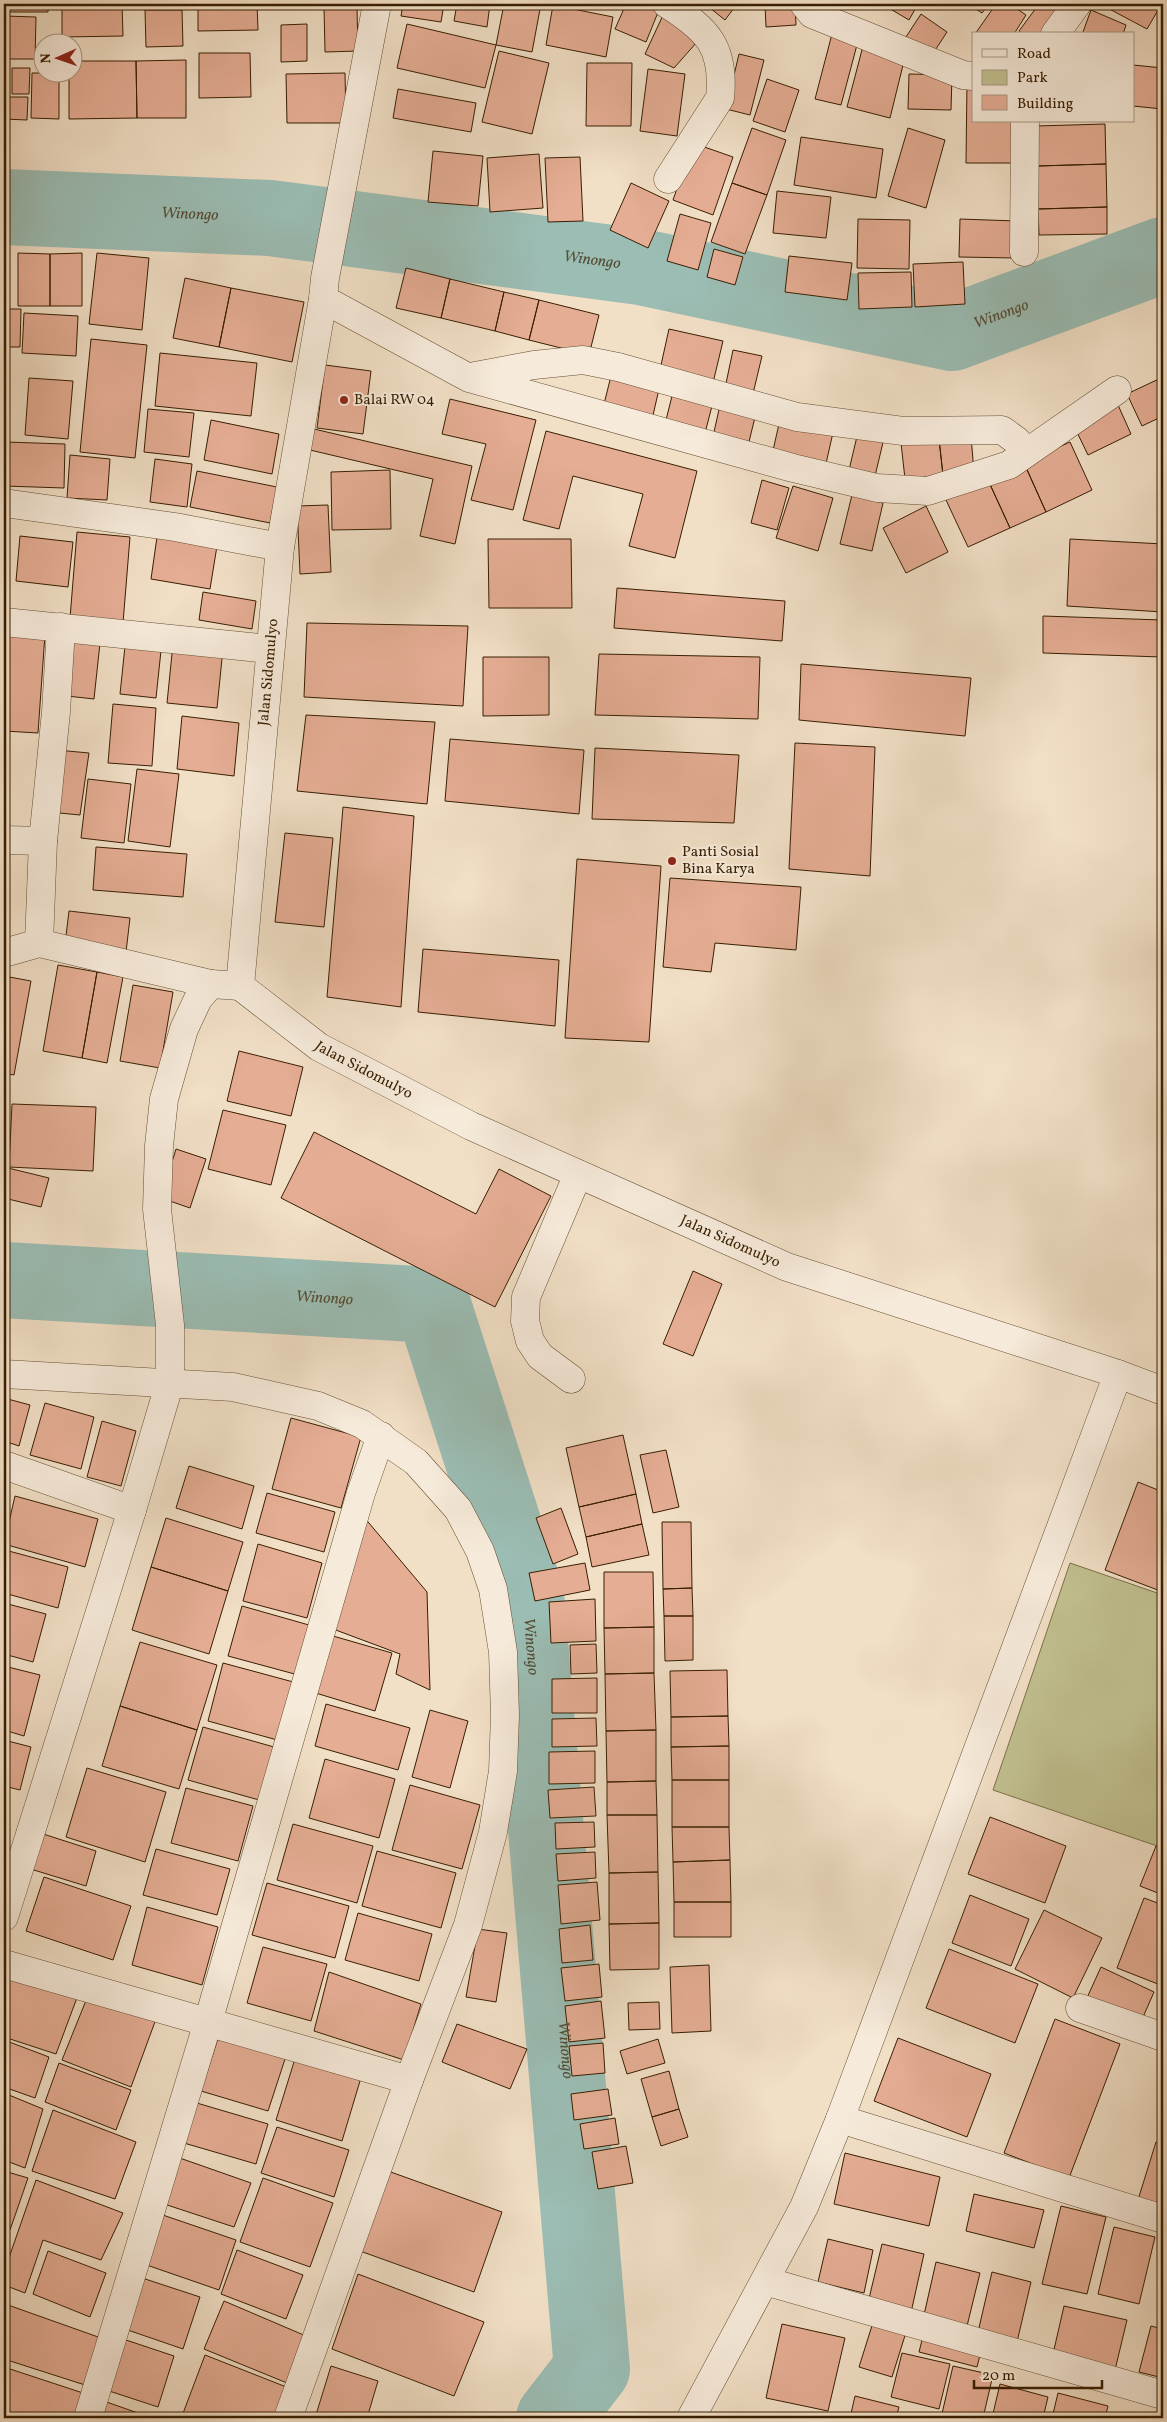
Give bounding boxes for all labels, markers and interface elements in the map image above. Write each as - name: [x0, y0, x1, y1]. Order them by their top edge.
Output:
- north arrow: [32, 32, 82, 82]
- legend: [972, 32, 1134, 122]
- text: Road: [1017, 44, 1051, 65]
- text: N: [37, 53, 56, 64]
- text: Park: [1017, 68, 1048, 89]
- text: Building: [1017, 94, 1074, 115]
- water label: Winongo: [161, 203, 220, 227]
- water label: Winongo: [562, 246, 623, 275]
- water label: Winongo: [971, 294, 1033, 335]
- place label: Balai RW 04: [354, 390, 435, 411]
- marker: Balai RW 04: [338, 394, 350, 406]
- street label: Jalan Sidomulyo: [253, 618, 284, 727]
- place label: Panti Sosial Bina Karya: [682, 842, 759, 880]
- marker: Panti Sosial Bina Karya: [666, 855, 678, 867]
- street label: Jalan Sidomulyo: [310, 1036, 416, 1104]
- street label: Jalan Sidomulyo: [677, 1210, 784, 1273]
- water label: Winongo: [295, 1286, 354, 1311]
- water label: Winongo: [517, 1617, 544, 1677]
- water label: Winongo: [551, 2021, 578, 2080]
- scale bar: [974, 2357, 1102, 2389]
- text: 20 m: [982, 2366, 1015, 2387]

